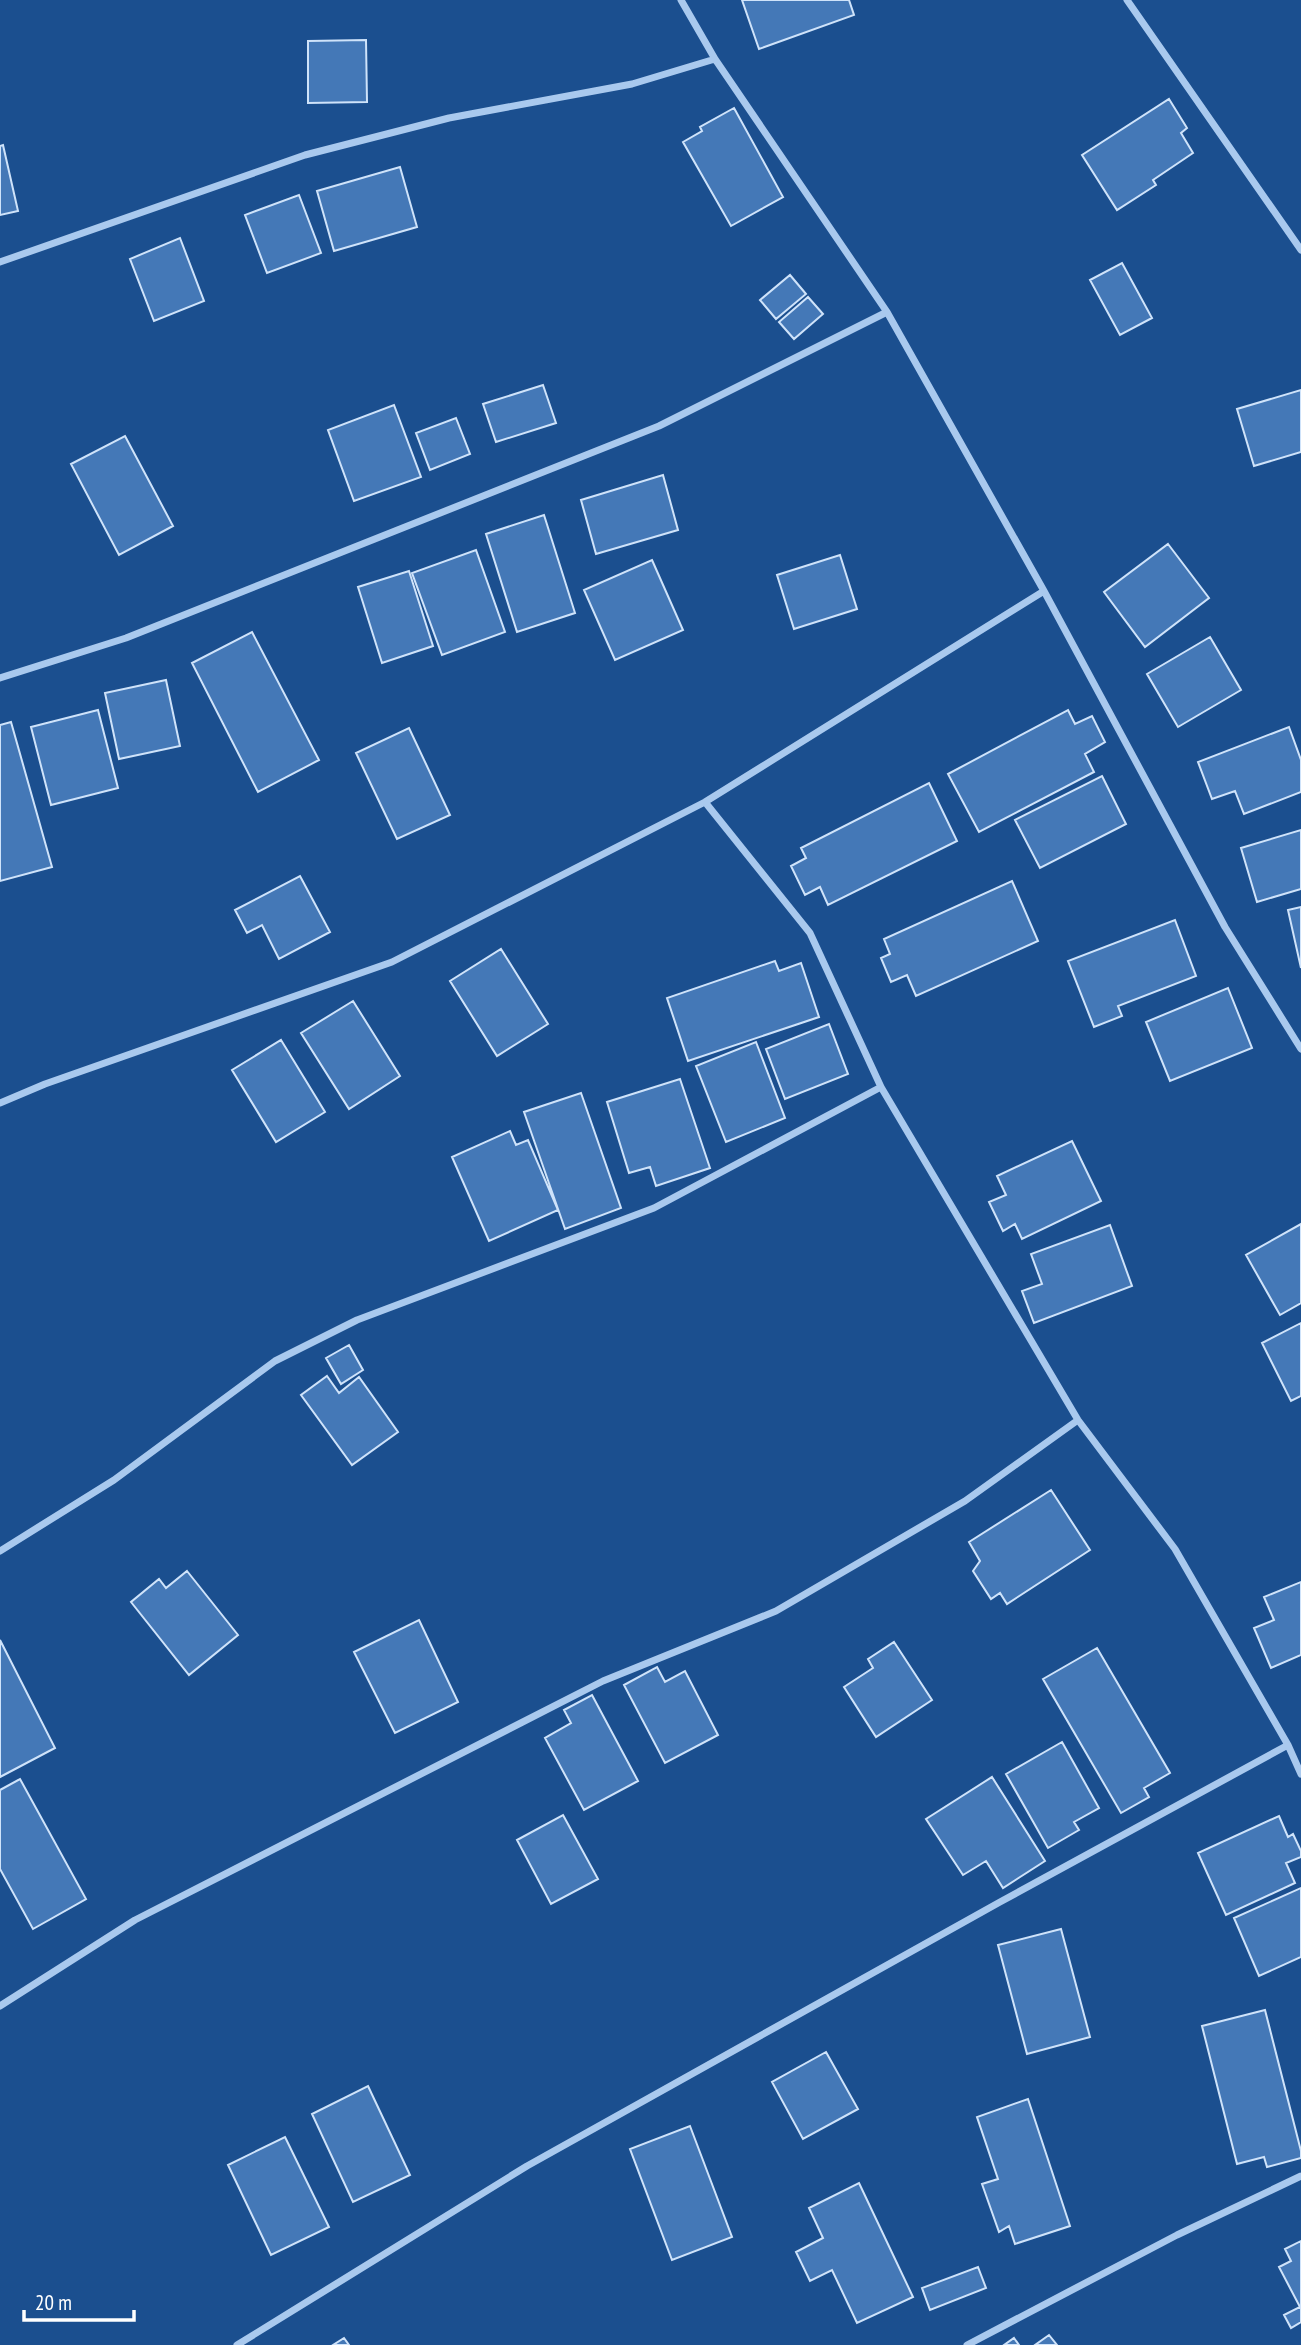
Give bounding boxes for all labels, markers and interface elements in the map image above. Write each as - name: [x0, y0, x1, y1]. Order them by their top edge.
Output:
- scale bar: [24, 2278, 135, 2322]
- text: 20 m: [35, 2289, 72, 2316]

